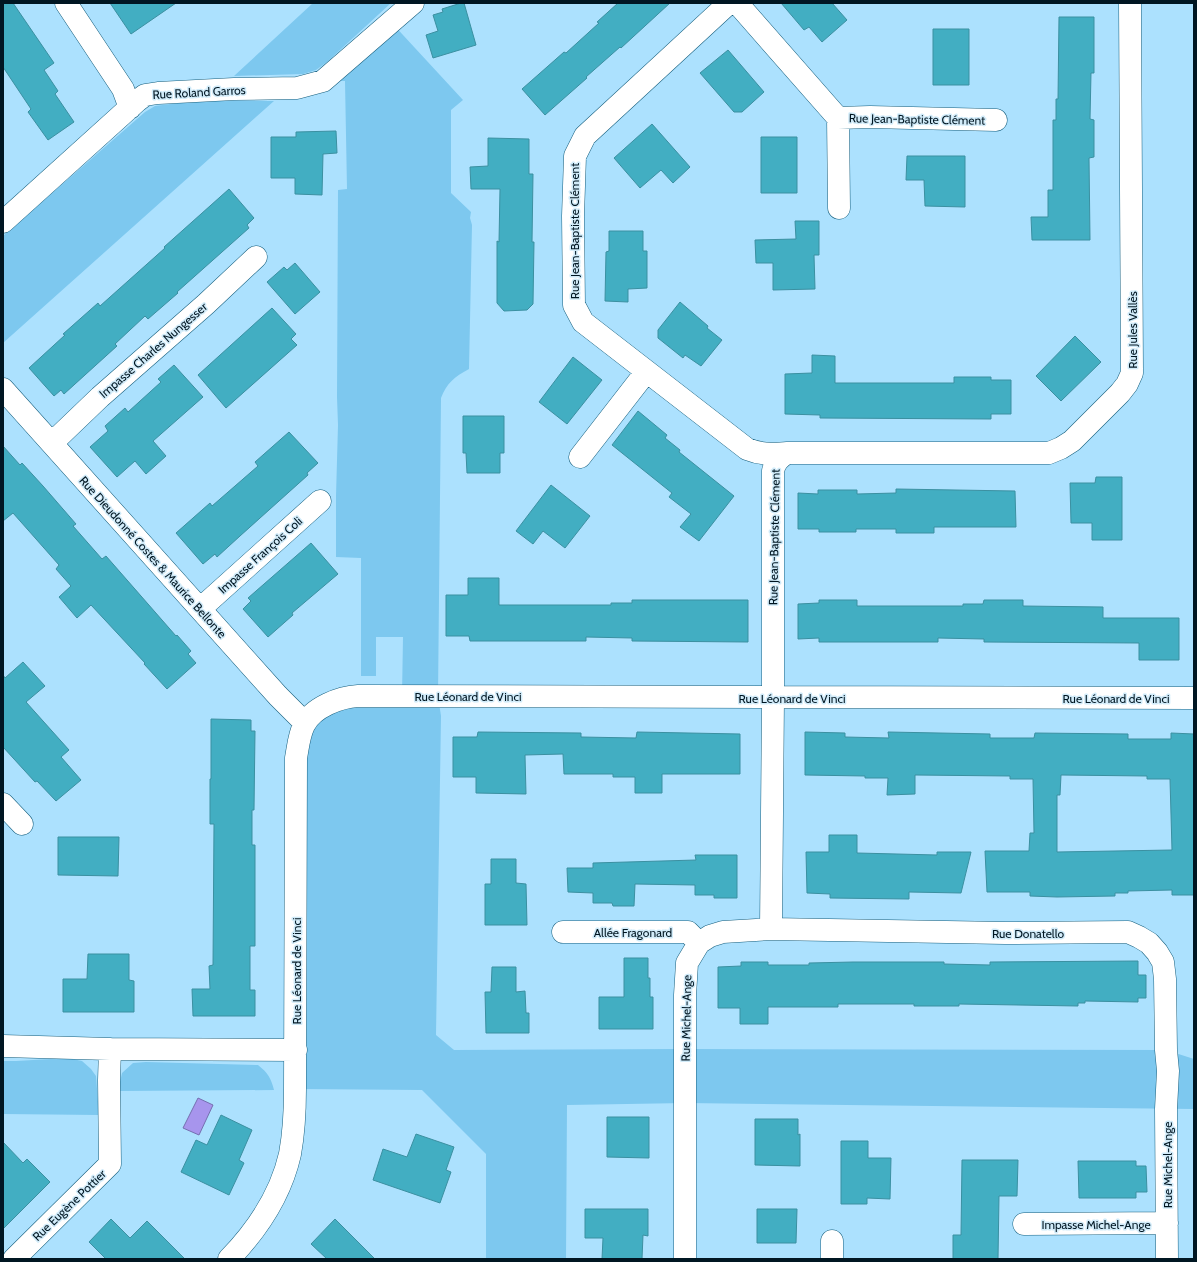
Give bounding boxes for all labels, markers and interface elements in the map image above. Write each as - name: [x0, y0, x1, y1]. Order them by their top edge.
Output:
- street label: Rue Roland Garros: [152, 82, 246, 102]
- street label: Rue Jean-Baptiste Clément: [849, 110, 985, 128]
- street label: Rue Jean-Baptiste Clément: [567, 163, 582, 299]
- street label: Rue Jules Vallès: [1125, 291, 1140, 369]
- street label: Impasse Charles Nungesser: [96, 299, 210, 401]
- street label: Rue Jean-Baptiste Clément: [765, 469, 783, 605]
- street label: Rue Dieudonné Costes & Maurice Bellonte: [76, 473, 230, 641]
- street label: Impasse François Coli: [215, 513, 305, 597]
- street label: Rue Léonard de Vinci: [415, 689, 521, 704]
- street label: Rue Léonard de Vinci: [739, 691, 845, 706]
- street label: Rue Léonard de Vinci: [1063, 691, 1169, 706]
- street label: Rue Léonard de Vinci: [289, 918, 304, 1024]
- street label: Allée Fragonard: [594, 925, 672, 940]
- street label: Rue Donatello: [992, 926, 1064, 941]
- street label: Rue Michel-Ange: [678, 975, 694, 1061]
- street label: Rue Michel-Ange: [1160, 1122, 1175, 1208]
- street label: Rue Eugène Pottier: [29, 1166, 109, 1244]
- street label: Impasse Michel-Ange: [1041, 1217, 1151, 1232]

